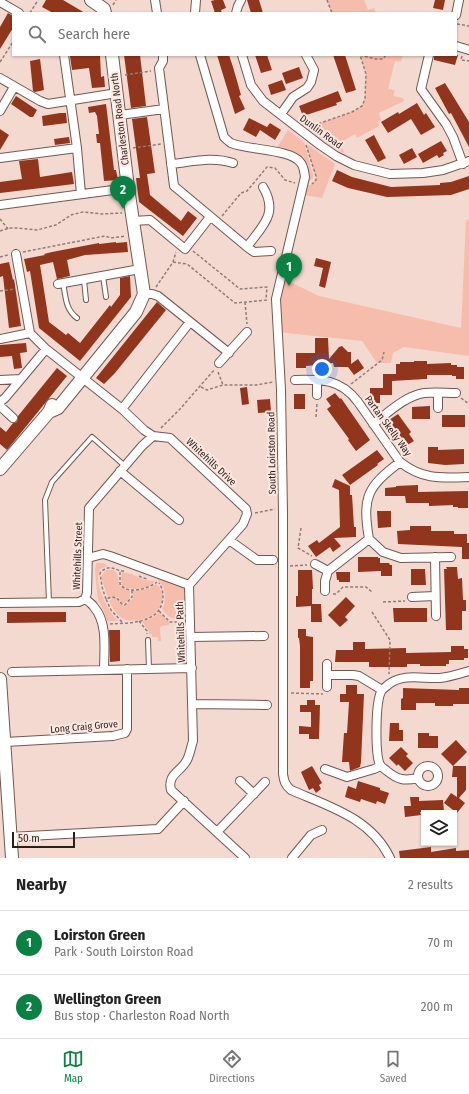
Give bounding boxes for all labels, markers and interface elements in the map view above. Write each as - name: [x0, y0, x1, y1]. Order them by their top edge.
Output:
- search box: [12, 12, 457, 56]
- icon: search: [26, 23, 48, 45]
- text: Search here: [58, 25, 130, 43]
- street label: Charleston Road North: [108, 72, 132, 166]
- street label: Dunlin Road: [297, 113, 345, 151]
- pin: 2: [110, 176, 136, 209]
- pin: 1: [276, 253, 302, 286]
- your location: [312, 359, 332, 379]
- street label: Partan Skelly Way: [362, 393, 414, 459]
- street label: South Loirston Road: [265, 412, 279, 494]
- street label: Whitehills Drive: [183, 436, 239, 488]
- street label: Whitehills Street: [71, 521, 85, 590]
- street label: Whitehills Path: [174, 601, 188, 663]
- street label: Long Craig Grove: [50, 718, 118, 736]
- map controls: [421, 810, 457, 846]
- button: layers: [421, 810, 457, 846]
- scale bar: [12, 830, 75, 849]
- text: 50 m: [18, 832, 40, 845]
- text: Nearby: [16, 874, 67, 895]
- text: 2 results: [408, 877, 453, 892]
- text: Loirston Green: [54, 926, 145, 944]
- text: 1: [26, 935, 32, 950]
- text: 70 m: [428, 935, 453, 950]
- text: Park · South Loirston Road: [54, 944, 193, 959]
- text: Wellington Green: [54, 990, 161, 1008]
- text: 2: [26, 999, 32, 1014]
- text: 200 m: [421, 999, 453, 1014]
- text: Bus stop · Charleston Road North: [54, 1008, 230, 1023]
- tab: Map: [62, 1048, 84, 1085]
- tab: Directions: [209, 1048, 255, 1085]
- tab: Saved: [380, 1048, 407, 1085]

